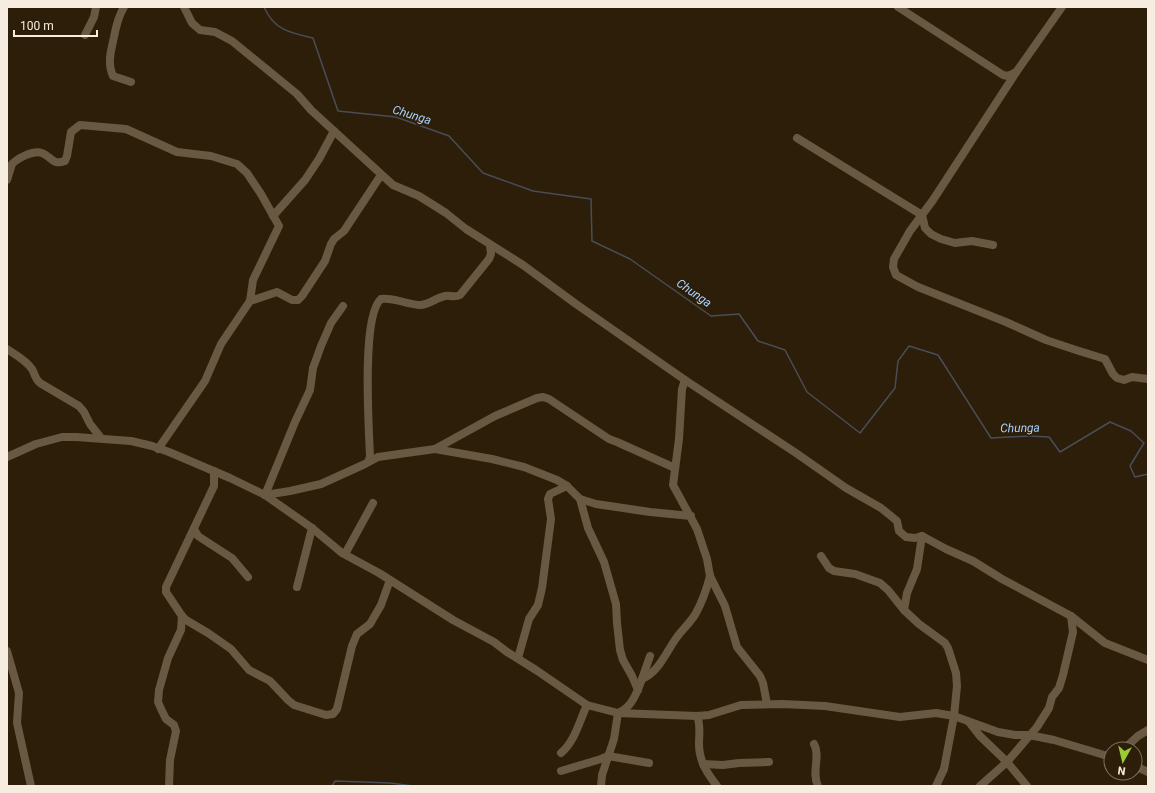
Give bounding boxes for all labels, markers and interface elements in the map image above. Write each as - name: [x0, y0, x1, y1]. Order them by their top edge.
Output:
- scale bar: [14, 12, 97, 38]
- text: 100 m: [20, 19, 54, 33]
- water label: Chunga: [391, 103, 433, 127]
- water label: Chunga: [674, 276, 714, 310]
- water label: Chunga: [1000, 421, 1040, 435]
- north arrow: [1103, 741, 1143, 781]
- text: N: [1117, 763, 1126, 777]

